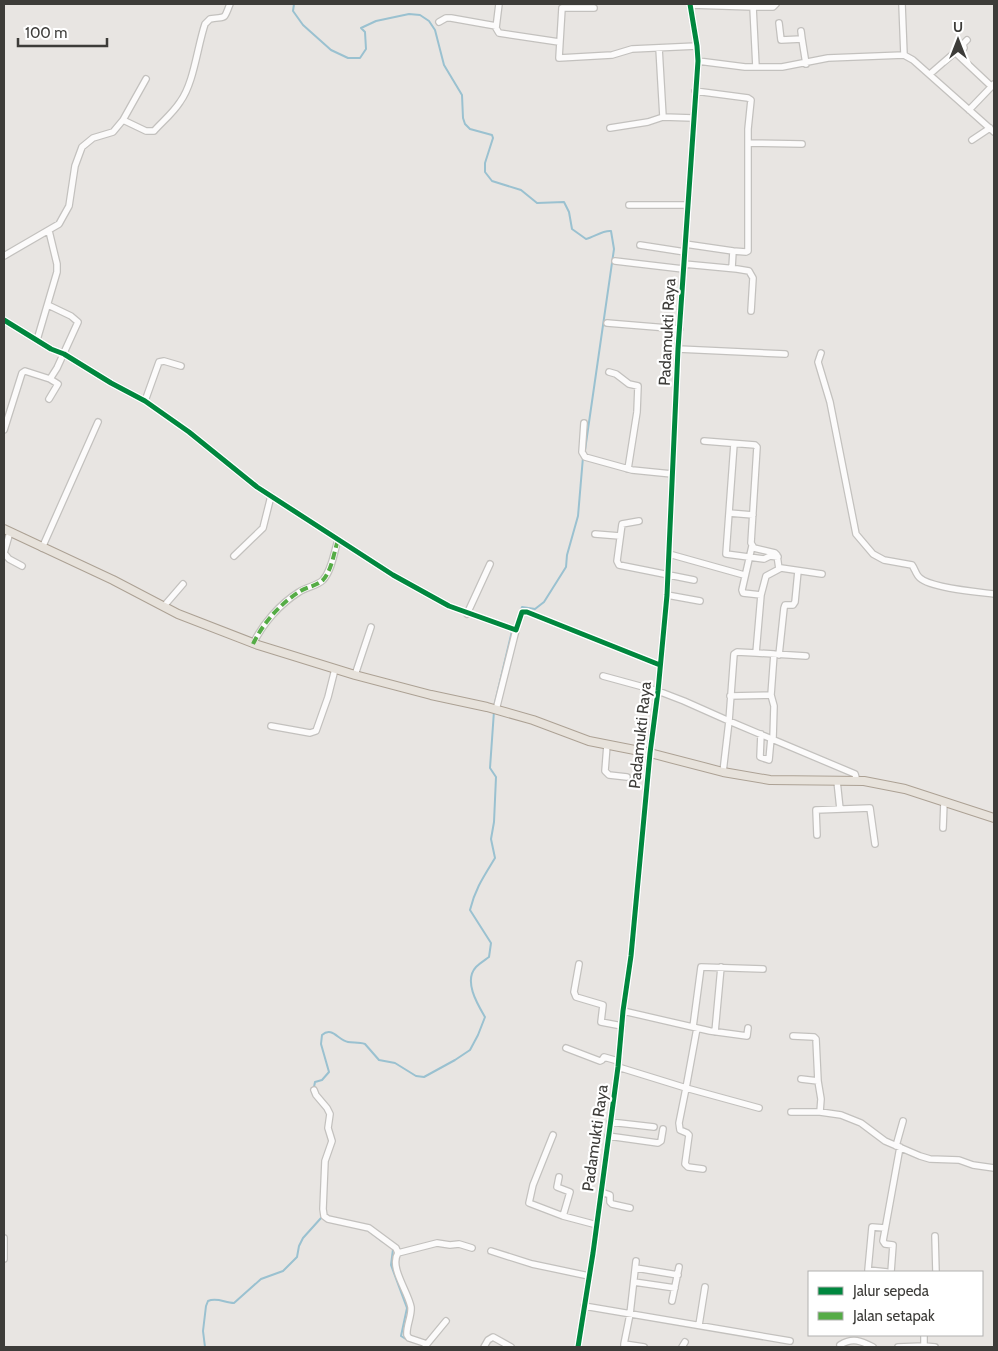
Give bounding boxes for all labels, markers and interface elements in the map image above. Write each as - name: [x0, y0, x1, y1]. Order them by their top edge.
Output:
- scale bar: [18, 15, 106, 47]
- north arrow: [933, 15, 983, 65]
- text: U: [953, 18, 963, 36]
- text: 100 m: [25, 24, 67, 42]
- street label: Padamukti Raya: [655, 277, 679, 386]
- street label: Padamukti Raya: [625, 680, 655, 790]
- street label: Padamukti Raya: [578, 1083, 612, 1193]
- legend: [808, 1271, 983, 1336]
- text: Jalur sepeda: [852, 1282, 930, 1300]
- text: Jalan setapak: [852, 1307, 935, 1325]

